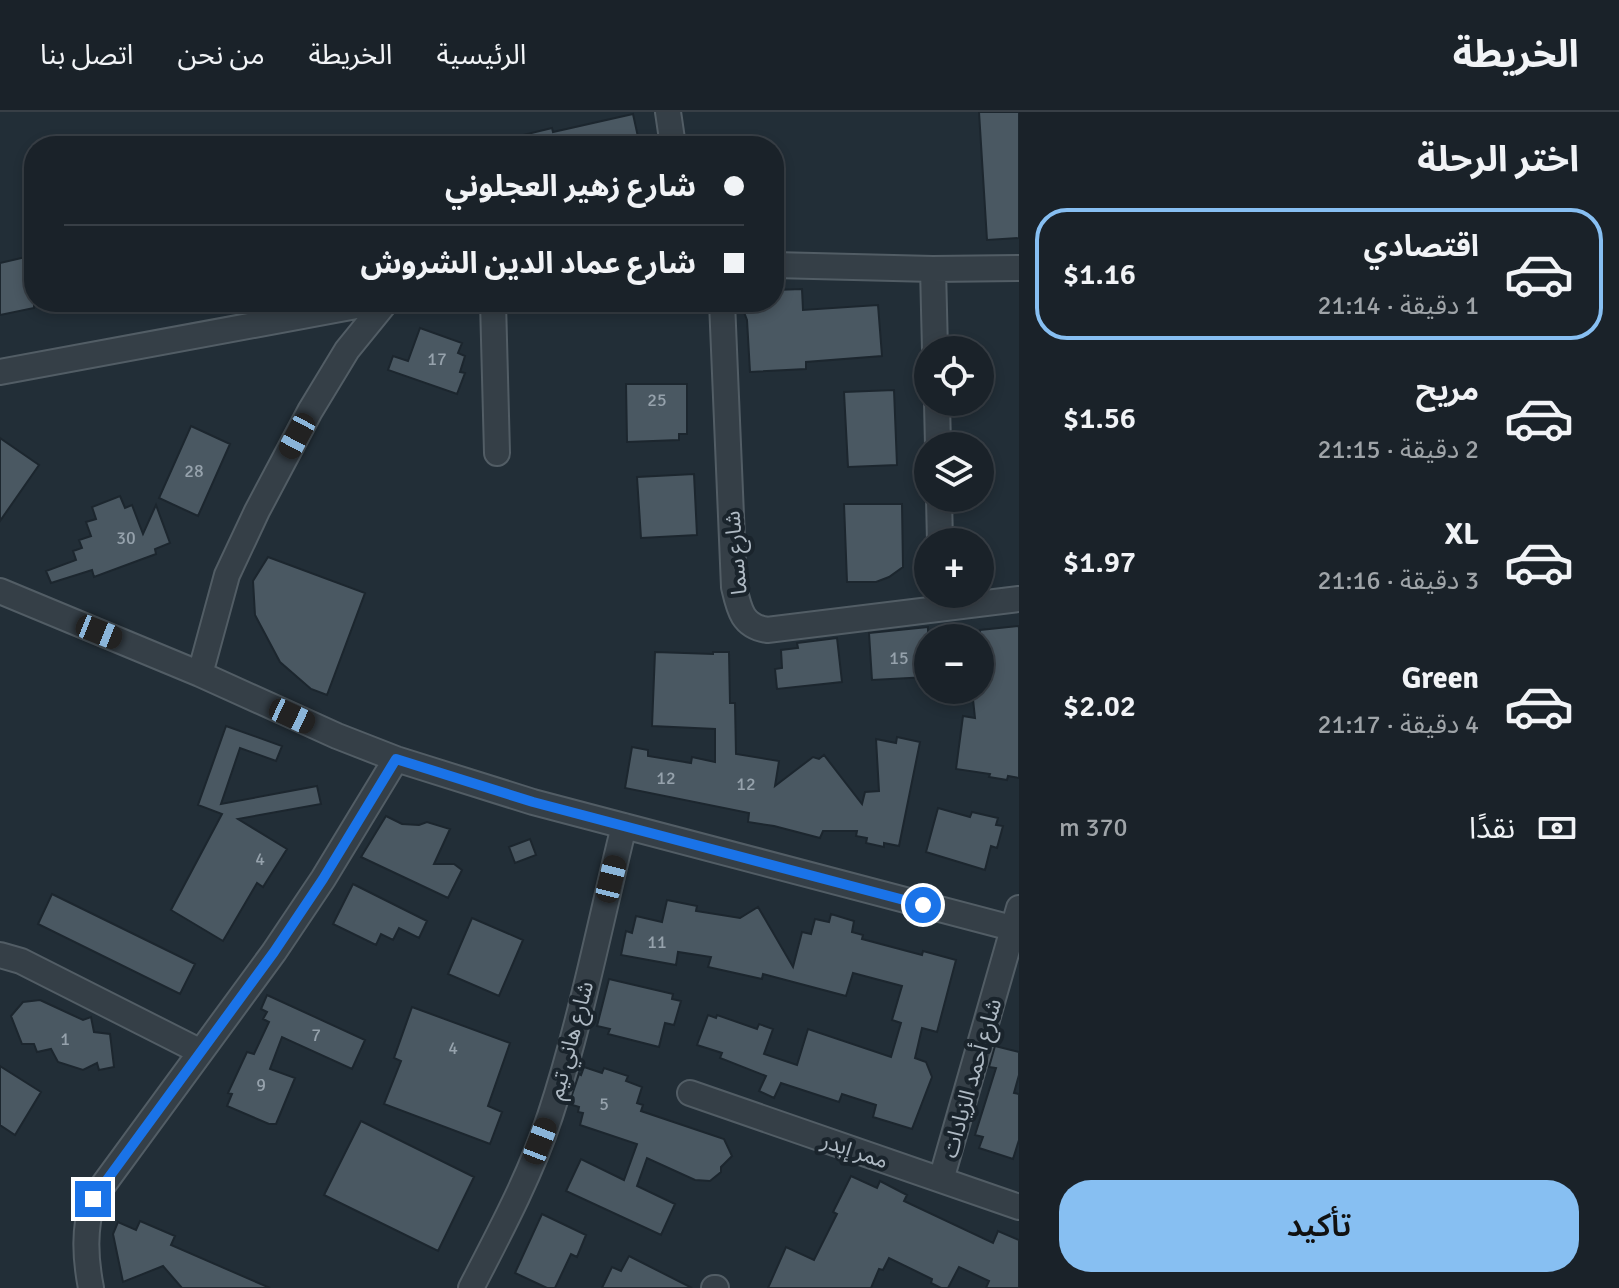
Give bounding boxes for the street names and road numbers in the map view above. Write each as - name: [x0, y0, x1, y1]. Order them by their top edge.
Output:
- street label: شارع سما: [718, 510, 756, 596]
- street label: شارع هاني تيم: [542, 978, 602, 1103]
- street label: شارع أحمد الزيادات: [936, 995, 1010, 1162]
- street label: ممر إبدر: [817, 1126, 892, 1175]

